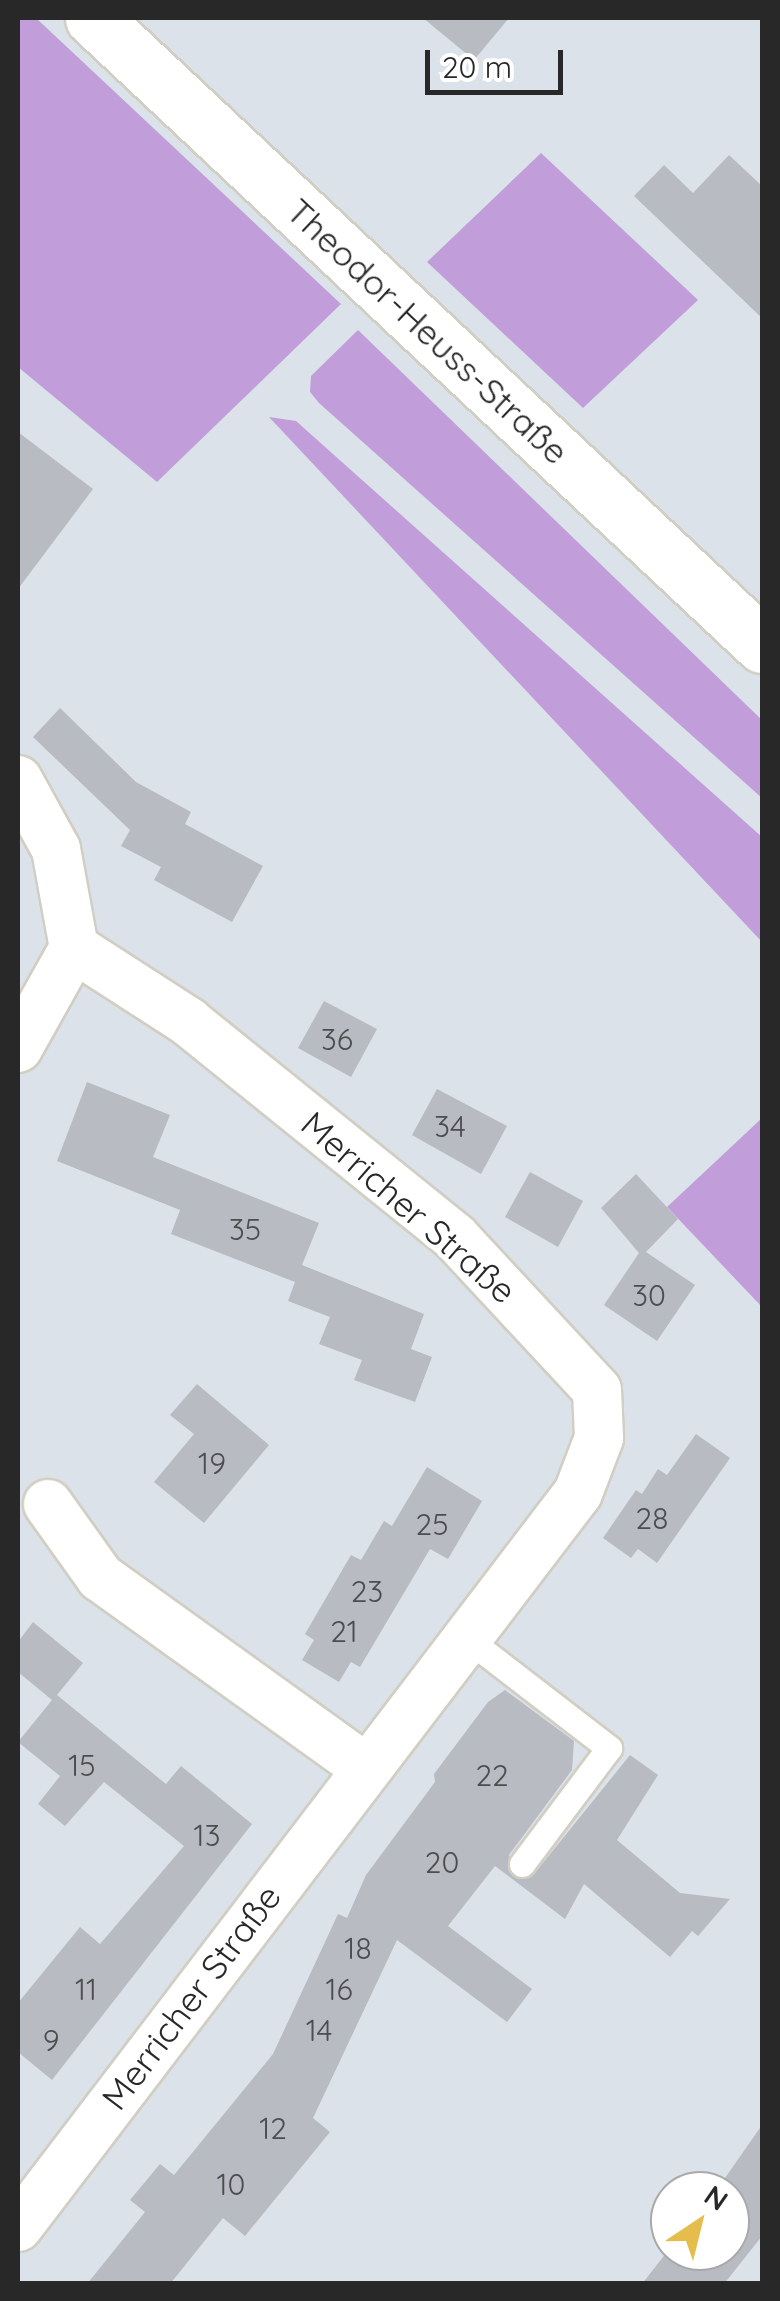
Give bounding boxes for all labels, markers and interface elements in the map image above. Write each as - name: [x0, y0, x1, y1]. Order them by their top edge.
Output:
- scale bar: [430, 30, 568, 92]
- text: 20 m: [442, 48, 512, 86]
- street label: Theodor-Heuss-Straße: [279, 190, 577, 472]
- house number: 36: [321, 1021, 353, 1057]
- street label: Merricher Straße: [293, 1102, 525, 1312]
- house number: 34: [434, 1108, 466, 1144]
- house number: 35: [229, 1211, 261, 1247]
- house number: 30: [632, 1277, 666, 1313]
- house number: 19: [198, 1445, 226, 1481]
- house number: 28: [636, 1500, 668, 1536]
- house number: 25: [416, 1506, 448, 1542]
- house number: 23: [351, 1573, 383, 1609]
- house number: 21: [330, 1613, 358, 1649]
- house number: 15: [68, 1747, 96, 1783]
- house number: 22: [475, 1757, 509, 1793]
- house number: 13: [194, 1817, 220, 1853]
- house number: 20: [425, 1844, 459, 1880]
- street label: Merricher Straße: [93, 1876, 289, 2118]
- house number: 18: [344, 1930, 372, 1966]
- house number: 11: [75, 1971, 97, 2007]
- house number: 16: [325, 1971, 353, 2007]
- house number: 14: [306, 2012, 332, 2048]
- house number: 9: [43, 2022, 59, 2058]
- house number: 12: [259, 2110, 287, 2146]
- house number: 10: [217, 2166, 245, 2202]
- north arrow: [650, 2171, 750, 2271]
- text: N: [698, 2177, 735, 2218]

